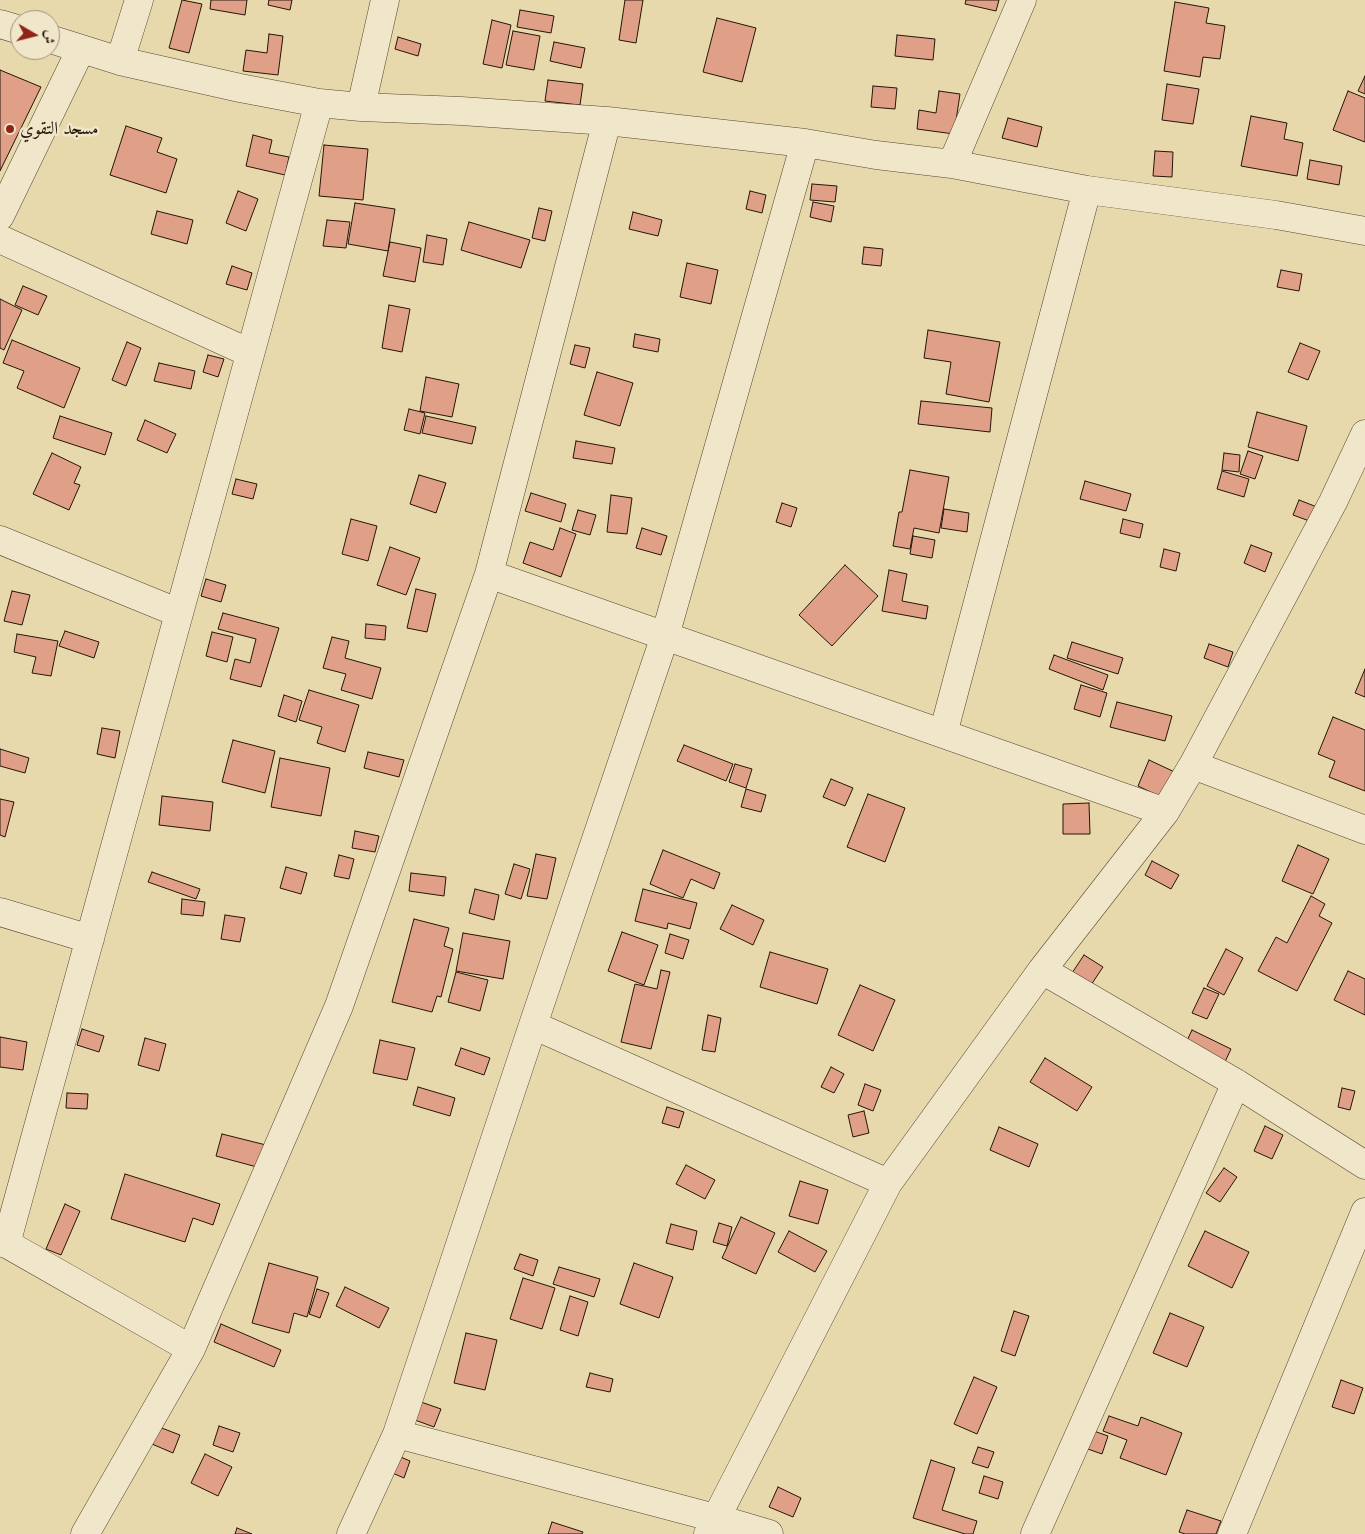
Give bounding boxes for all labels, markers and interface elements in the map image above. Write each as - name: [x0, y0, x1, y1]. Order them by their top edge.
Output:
- north arrow: [10, 10, 60, 60]
- text: ش: [41, 29, 57, 45]
- place label: مسجد التقوي: [20, 118, 99, 140]
- marker: مسجد التقوي: [4, 123, 16, 135]

